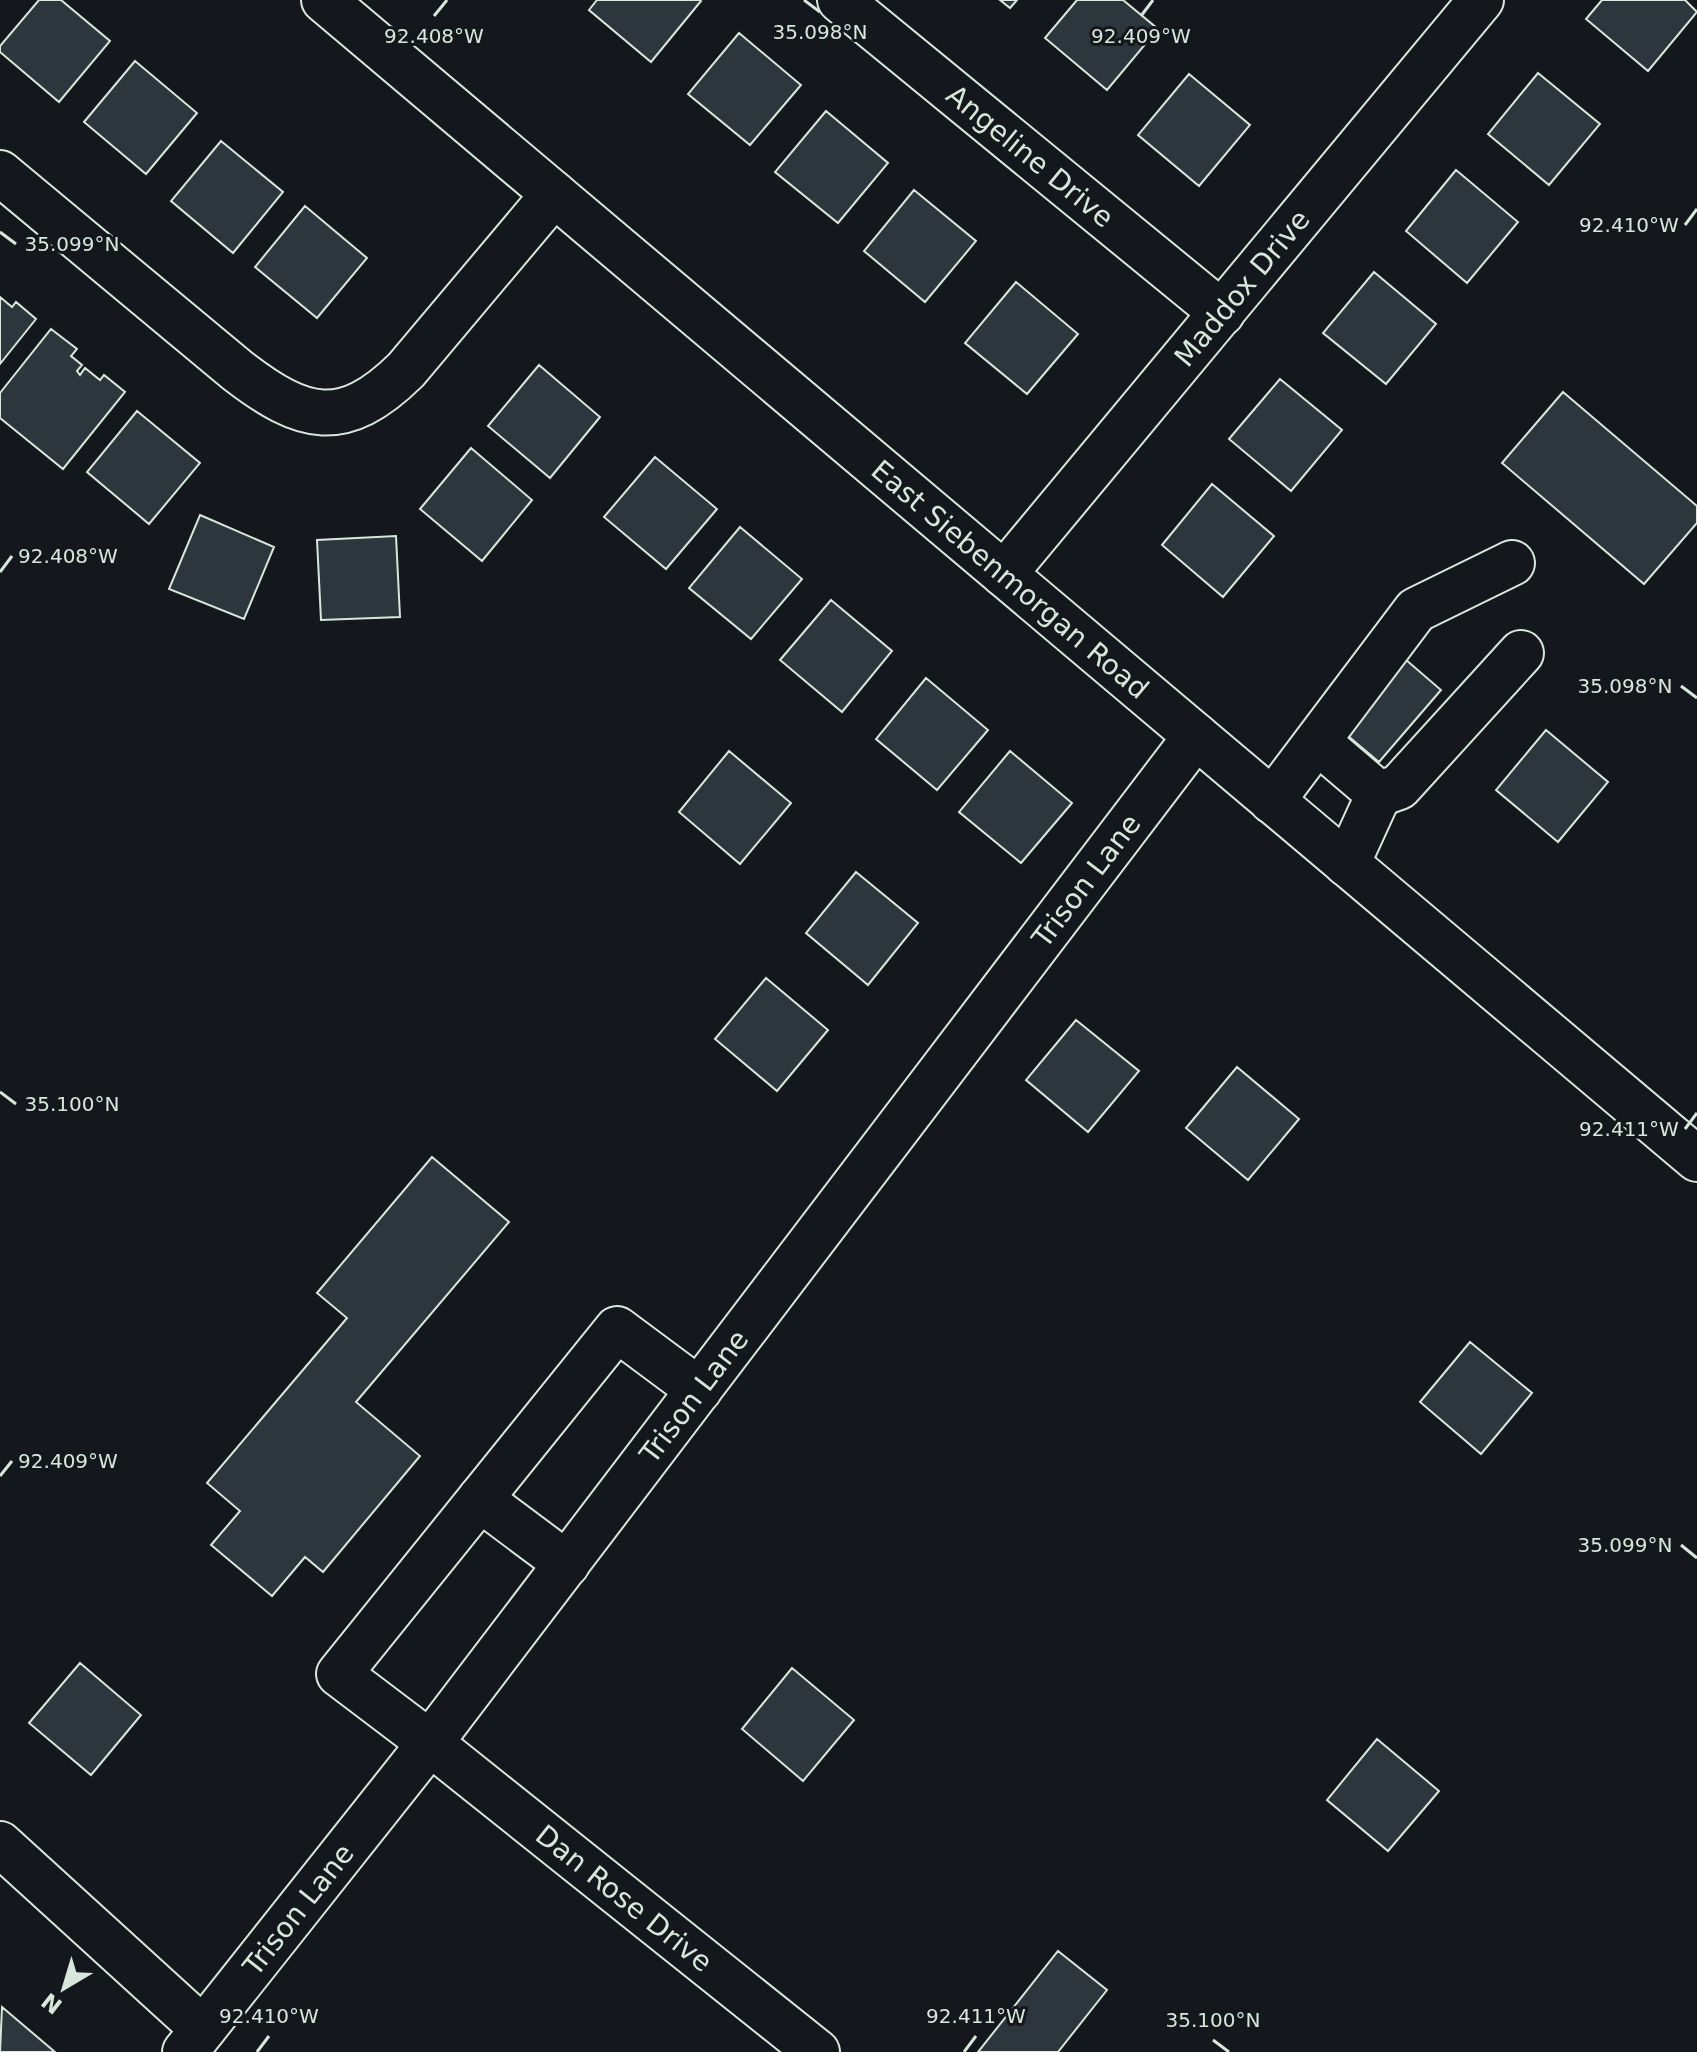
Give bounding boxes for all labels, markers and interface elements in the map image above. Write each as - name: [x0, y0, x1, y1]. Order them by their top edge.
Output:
- text: 35.098°N: [773, 20, 867, 44]
- text: 92.408°W: [384, 24, 484, 48]
- text: 92.409°W: [1091, 24, 1191, 48]
- street label: Angeline Drive: [940, 78, 1120, 234]
- street label: Maddox Drive: [1167, 203, 1316, 373]
- text: 92.410°W: [1579, 213, 1679, 237]
- text: 35.099°N: [25, 232, 119, 256]
- street label: East Siebenmorgan Road: [865, 453, 1155, 705]
- text: 92.408°W: [18, 544, 118, 568]
- text: 35.098°N: [1578, 674, 1672, 698]
- street label: Trison Lane: [1024, 807, 1147, 954]
- text: 35.100°N: [25, 1092, 119, 1116]
- text: 92.411°W: [1579, 1117, 1679, 1141]
- street label: Trison Lane: [632, 1323, 755, 1470]
- text: 92.409°W: [18, 1449, 118, 1473]
- text: 35.099°N: [1578, 1533, 1672, 1557]
- street label: Dan Rose Drive: [529, 1818, 719, 1978]
- street label: Trison Lane: [235, 1837, 360, 1983]
- north arrow: [24, 1948, 104, 2028]
- text: N: [37, 1988, 67, 2019]
- text: 92.410°W: [219, 2004, 319, 2028]
- text: 92.411°W: [926, 2004, 1026, 2028]
- text: 35.100°N: [1166, 2008, 1260, 2032]

